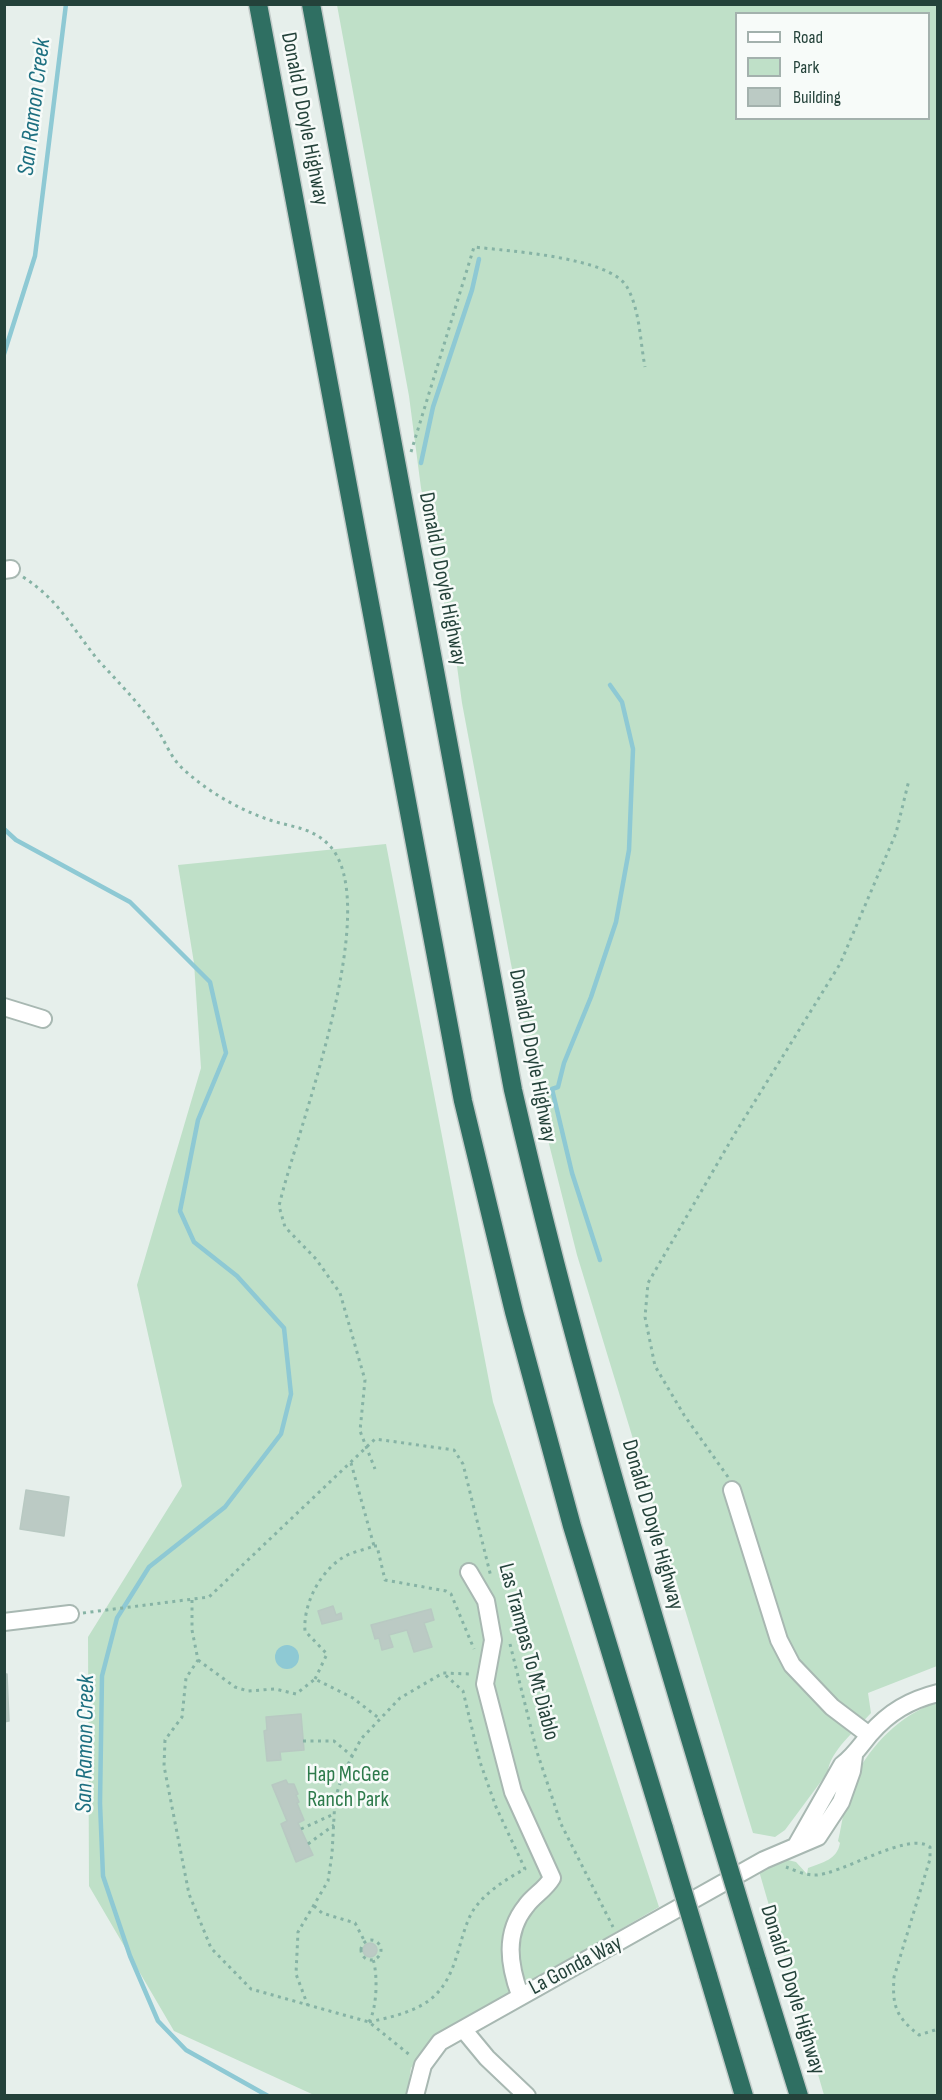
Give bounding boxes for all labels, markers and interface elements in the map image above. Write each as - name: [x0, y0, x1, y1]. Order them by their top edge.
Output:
- legend: [735, 12, 930, 120]
- text: Road: [793, 27, 823, 48]
- street label: Donald D Doyle Highway: [274, 30, 334, 208]
- water label: San Ramon Creek: [12, 37, 58, 177]
- text: Park: [793, 57, 819, 78]
- text: Building: [793, 87, 841, 108]
- street label: Donald D Doyle Highway: [412, 490, 472, 668]
- street label: Donald D Doyle Highway: [502, 967, 562, 1145]
- street label: Donald D Doyle Highway: [615, 1437, 689, 1613]
- street label: Las Trampas To Mt Diablo: [492, 1561, 564, 1743]
- water label: San Ramon Creek: [70, 1675, 102, 1813]
- park label: Hap McGee Ranch Park: [307, 1762, 389, 1814]
- street label: Donald D Doyle Highway: [754, 1902, 830, 2078]
- street label: La Gonda Way: [525, 1931, 627, 2001]

